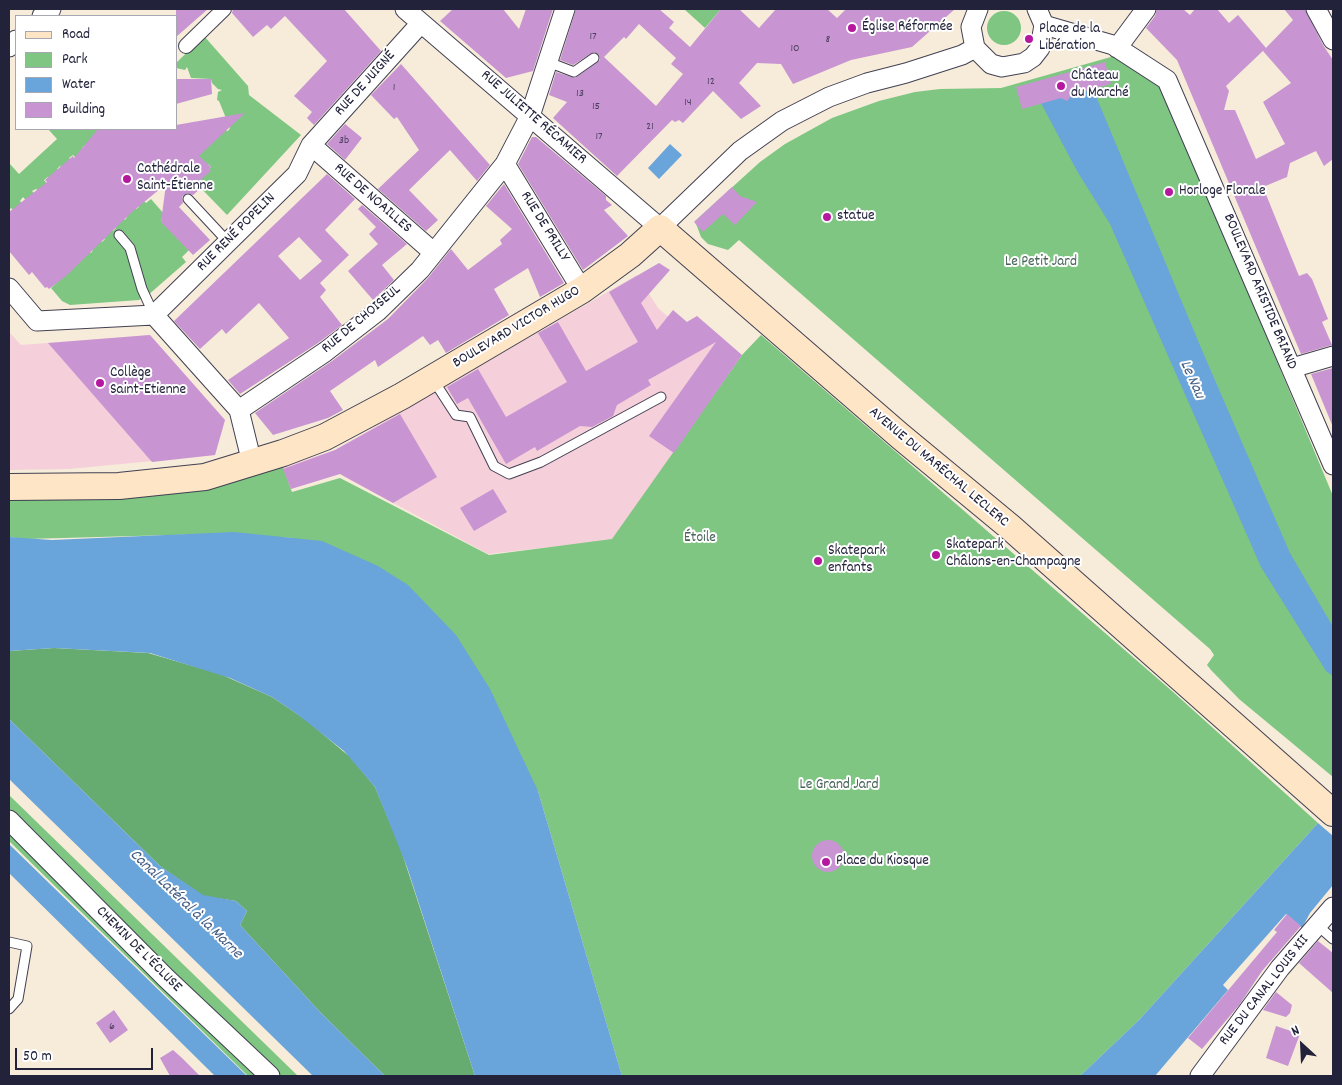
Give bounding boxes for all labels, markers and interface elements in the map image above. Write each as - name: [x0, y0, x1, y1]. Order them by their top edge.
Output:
- legend: [15, 15, 178, 130]
- place label: Église Réformée: [862, 19, 953, 37]
- place label: Place de la Libération: [1039, 21, 1100, 56]
- marker: Église Réformée: [846, 22, 858, 34]
- text: Road: [62, 24, 90, 46]
- house number: 17: [589, 30, 597, 44]
- house number: 8: [826, 33, 830, 47]
- marker: Place de la Libération: [1023, 33, 1035, 45]
- house number: 10: [790, 42, 800, 56]
- street label: RUE DE JUIGNÉ: [332, 48, 400, 120]
- text: Park: [62, 49, 88, 71]
- street label: RUE JULIETTE RÉCAMIER: [476, 67, 590, 169]
- place label: Château du Marché: [1071, 68, 1129, 103]
- text: Water: [62, 74, 95, 96]
- house number: 12: [707, 75, 715, 89]
- marker: Château du Marché: [1055, 80, 1067, 92]
- house number: 1: [393, 81, 395, 95]
- house number: 13: [576, 87, 584, 101]
- house number: 14: [684, 96, 692, 110]
- text: Building: [62, 99, 105, 121]
- house number: 15: [592, 100, 600, 114]
- house number: 21: [646, 120, 654, 134]
- house number: 17: [595, 130, 603, 144]
- house number: 3b: [339, 134, 349, 148]
- street label: RUE DE NOAILLES: [329, 160, 415, 238]
- place label: Cathédrale Saint-Étienne: [137, 161, 213, 196]
- marker: Cathédrale Saint-Étienne: [121, 173, 133, 185]
- place label: Horloge Florale: [1179, 183, 1265, 201]
- marker: Horloge Florale: [1163, 186, 1175, 198]
- street label: RUE DE PRILLY: [515, 189, 573, 265]
- street label: RUE RENÉ POPELIN: [194, 190, 280, 276]
- place label: statue: [837, 208, 874, 226]
- marker: statue: [821, 211, 833, 223]
- street label: BOULEVARD ARISTIDE BRIAND: [1218, 211, 1300, 373]
- park label: Le Petit Jard: [1005, 254, 1077, 272]
- street label: RUE DE CHOISEUL: [319, 282, 405, 358]
- street label: BOULEVARD VICTOR HUGO: [450, 283, 584, 373]
- water label: Le Nau: [1174, 358, 1208, 402]
- place label: Collège Saint-Etienne: [110, 365, 186, 400]
- marker: Collège Saint-Etienne: [94, 377, 106, 389]
- street label: AVENUE DU MARÉCHAL LECLERC: [864, 404, 1012, 532]
- park label: Étoile: [684, 530, 716, 548]
- place label: Skatepark Châlons-en-Champagne: [946, 537, 1081, 572]
- place label: Skatepark enfants: [828, 543, 886, 578]
- marker: Skatepark Châlons-en-Champagne: [930, 549, 942, 561]
- marker: Skatepark enfants: [812, 555, 824, 567]
- park label: Le Grand Jard: [800, 777, 878, 795]
- water label: Canal Latéral à la Marne: [125, 846, 245, 964]
- place label: Place du Kiosque: [836, 853, 929, 871]
- marker: Place du Kiosque: [820, 856, 832, 868]
- street label: CHEMIN DE L'ÉCLUSE: [91, 903, 185, 997]
- street label: RUE DU CANAL LOUIS XII: [1216, 932, 1314, 1050]
- house number: 6: [109, 1020, 115, 1034]
- north arrow: [1277, 1020, 1327, 1070]
- scale bar: [18, 1038, 155, 1070]
- text: 50 m: [23, 1046, 52, 1068]

